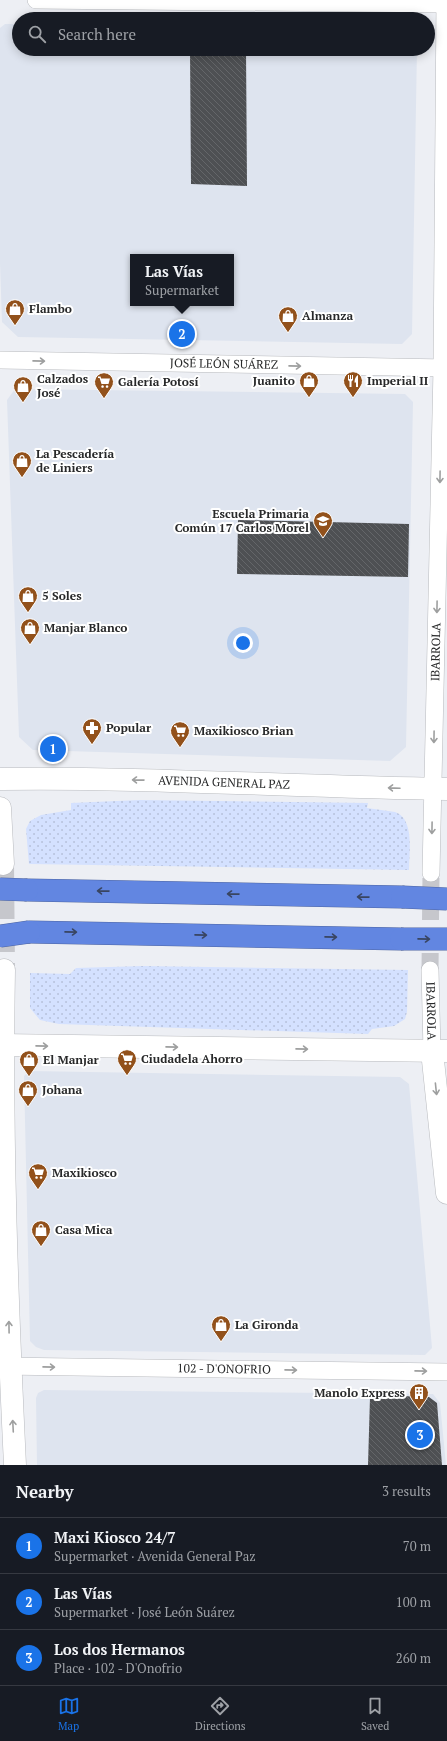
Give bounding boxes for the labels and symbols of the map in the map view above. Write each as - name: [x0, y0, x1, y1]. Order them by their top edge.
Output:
- shop icon: Flambo: [4, 298, 26, 326]
- place label: Flambo: [29, 301, 72, 316]
- shop icon: Almanza: [277, 305, 299, 333]
- place label: Almanza: [302, 308, 353, 323]
- pin: 2: [169, 319, 195, 349]
- street label: JOSÉ LEÓN SUÁREZ: [170, 355, 278, 372]
- one-way arrow: [32, 357, 45, 365]
- one-way arrow: [288, 362, 301, 369]
- shop icon: Juanito: [298, 370, 320, 398]
- restaurant icon: Imperial II: [342, 370, 364, 398]
- place label: Calzados José: [37, 371, 89, 400]
- supermarket icon: Galería Potosí: [93, 371, 115, 399]
- place label: Juanito: [253, 373, 295, 388]
- place label: Imperial II: [367, 373, 429, 388]
- place label: Galería Potosí: [118, 374, 198, 389]
- shop icon: Calzados José: [12, 375, 34, 403]
- place label: La Pescadería de Liniers: [36, 446, 114, 475]
- shop icon: La Pescadería de Liniers: [11, 450, 33, 478]
- one-way arrow: [436, 470, 444, 483]
- place label: Escuela Primaria Común 17 Carlos Morel: [175, 506, 309, 535]
- school or university icon: Escuela Primaria Común 17 Carlos Morel: [312, 510, 334, 538]
- shop icon: 5 Soles: [17, 585, 39, 613]
- place label: 5 Soles: [42, 588, 82, 603]
- one-way arrow: [433, 600, 441, 613]
- shop icon: Manjar Blanco: [19, 617, 41, 645]
- place label: Manjar Blanco: [44, 620, 127, 635]
- street label: IBARROLA: [427, 622, 443, 681]
- your location: [233, 633, 253, 653]
- pharmacy icon: Popular: [81, 717, 103, 745]
- place label: Popular: [106, 720, 152, 735]
- supermarket icon: Maxikiosco Brian: [169, 720, 191, 748]
- place label: Maxikiosco Brian: [194, 723, 294, 738]
- one-way arrow: [430, 730, 438, 743]
- pin: 1: [40, 734, 66, 764]
- street label: AVENIDA GENERAL PAZ: [158, 772, 290, 792]
- one-way arrow: [132, 777, 145, 784]
- one-way arrow: [388, 784, 401, 791]
- one-way arrow: [428, 821, 435, 834]
- one-way arrow: [97, 887, 110, 895]
- one-way arrow: [227, 890, 240, 898]
- one-way arrow: [357, 893, 370, 900]
- one-way arrow: [64, 928, 77, 936]
- one-way arrow: [194, 931, 207, 939]
- one-way arrow: [324, 933, 337, 941]
- one-way arrow: [417, 935, 430, 943]
- street label: IBARROLA: [423, 982, 440, 1041]
- one-way arrow: [35, 1042, 48, 1050]
- one-way arrow: [165, 1043, 178, 1051]
- one-way arrow: [295, 1045, 308, 1053]
- supermarket icon: Ciudadela Ahorro: [116, 1048, 138, 1076]
- shop icon: El Manjar: [18, 1049, 40, 1077]
- place label: Ciudadela Ahorro: [141, 1051, 243, 1066]
- place label: El Manjar: [43, 1052, 100, 1067]
- shop icon: Johana: [17, 1079, 39, 1107]
- place label: Johana: [42, 1082, 83, 1097]
- one-way arrow: [432, 1082, 440, 1095]
- supermarket icon: Maxikiosco: [27, 1162, 49, 1190]
- place label: Maxikiosco: [52, 1165, 117, 1180]
- shop icon: Casa Mica: [30, 1219, 52, 1247]
- place label: Casa Mica: [55, 1222, 113, 1237]
- shop icon: La Gironda: [210, 1314, 232, 1342]
- place label: La Gironda: [235, 1317, 299, 1332]
- one-way arrow: [5, 1321, 13, 1334]
- street label: 102 - D'ONOFRIO: [177, 1360, 271, 1377]
- one-way arrow: [42, 1363, 55, 1371]
- one-way arrow: [284, 1366, 297, 1374]
- one-way arrow: [414, 1367, 427, 1375]
- building icon: Manolo Express: [408, 1382, 430, 1410]
- place label: Manolo Express: [314, 1385, 406, 1400]
- one-way arrow: [9, 1420, 16, 1433]
- pin: 3: [407, 1420, 433, 1450]

